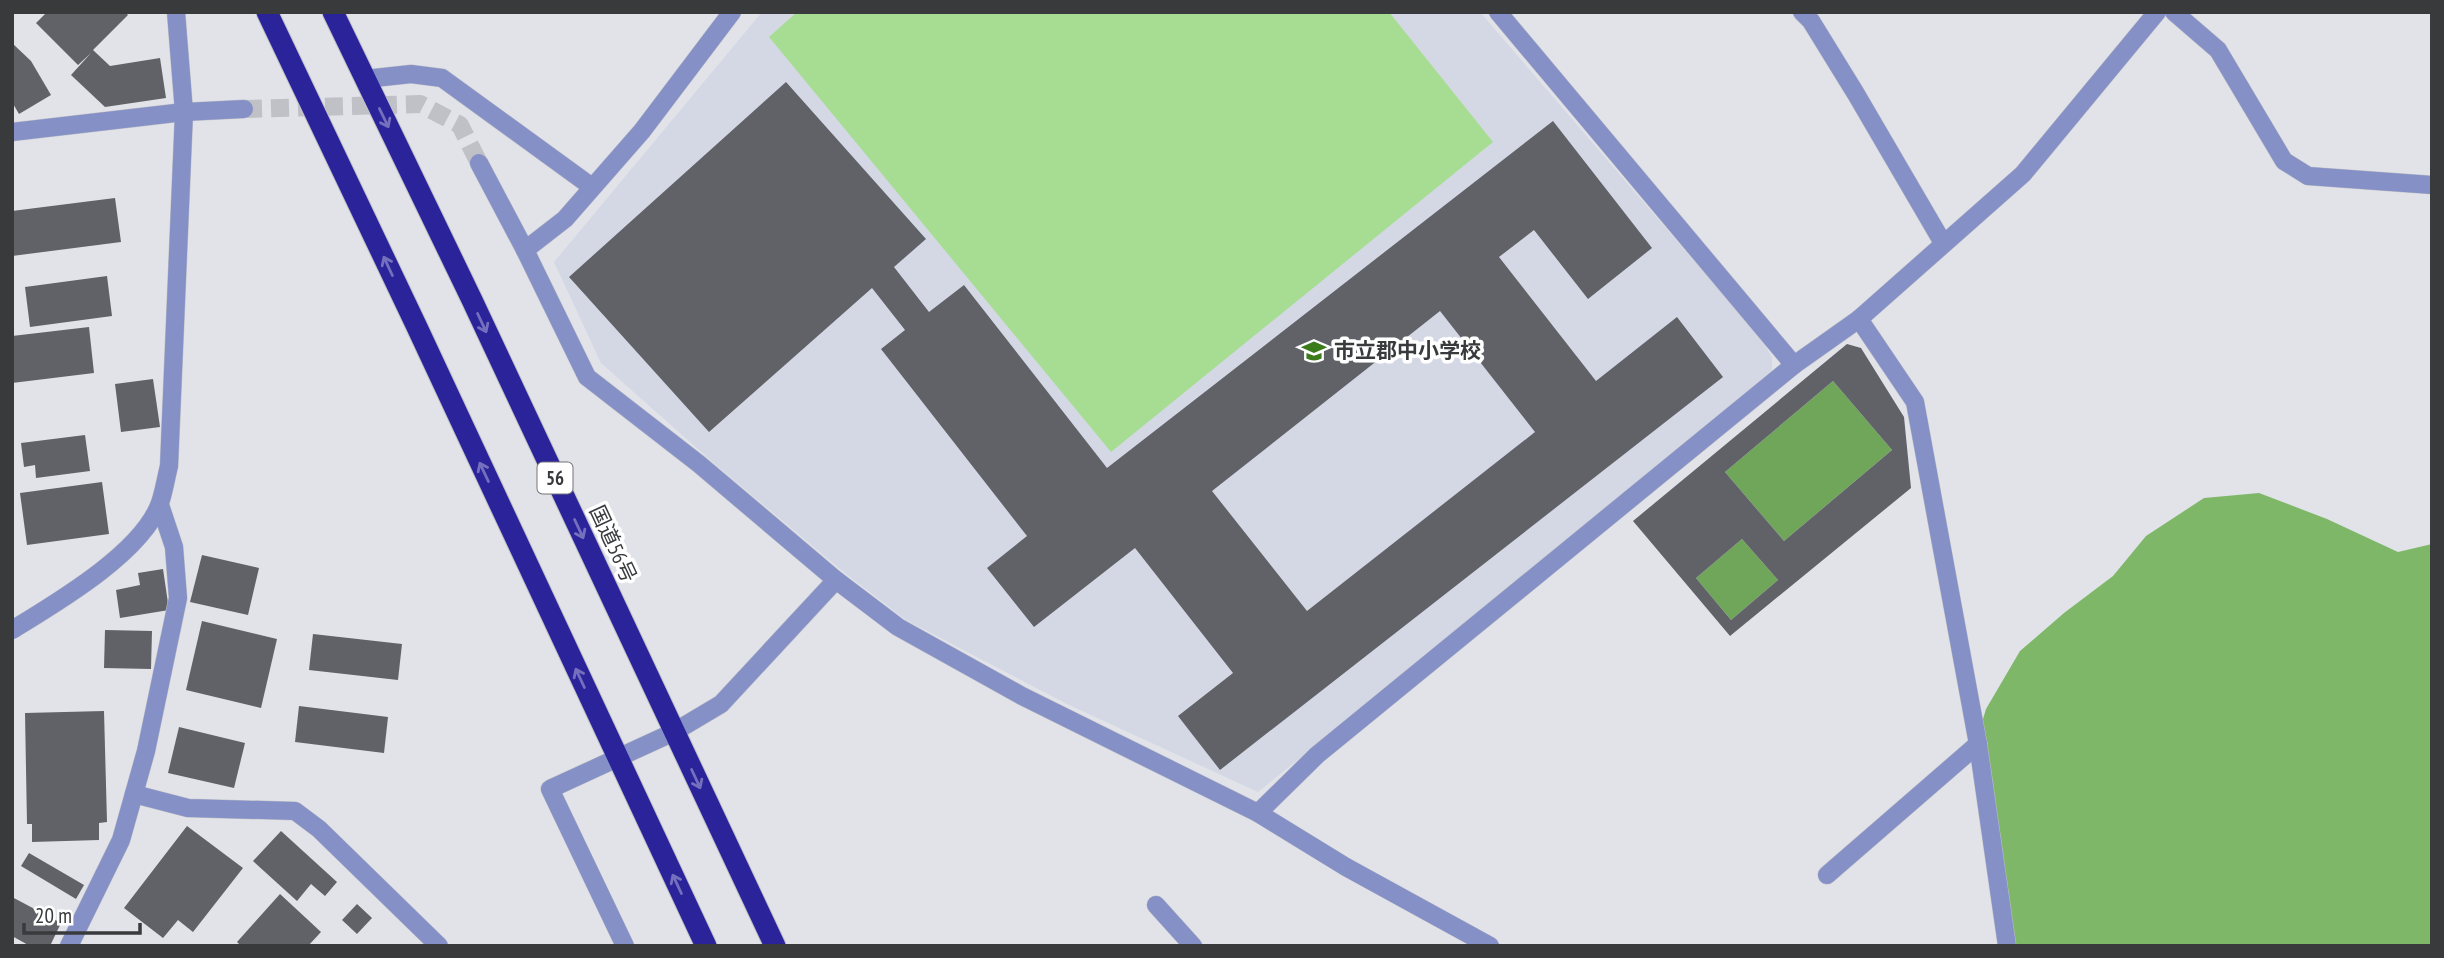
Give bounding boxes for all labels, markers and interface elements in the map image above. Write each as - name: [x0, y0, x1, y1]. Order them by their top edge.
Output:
- one-way arrow: [377, 107, 391, 128]
- one-way arrow: [381, 256, 394, 277]
- one-way arrow: [476, 312, 489, 333]
- school or university icon: 市立郡中小学校: [1300, 337, 1328, 365]
- place label: 市立郡中小学校: [1334, 337, 1481, 364]
- one-way arrow: [477, 462, 490, 483]
- road number: 56: [538, 463, 572, 494]
- street label: 国道56号: [584, 501, 643, 587]
- one-way arrow: [573, 518, 586, 539]
- one-way arrow: [573, 668, 586, 689]
- one-way arrow: [690, 768, 703, 789]
- one-way arrow: [670, 874, 683, 895]
- scale bar: [24, 892, 140, 936]
- text: 20 m: [35, 902, 72, 929]

